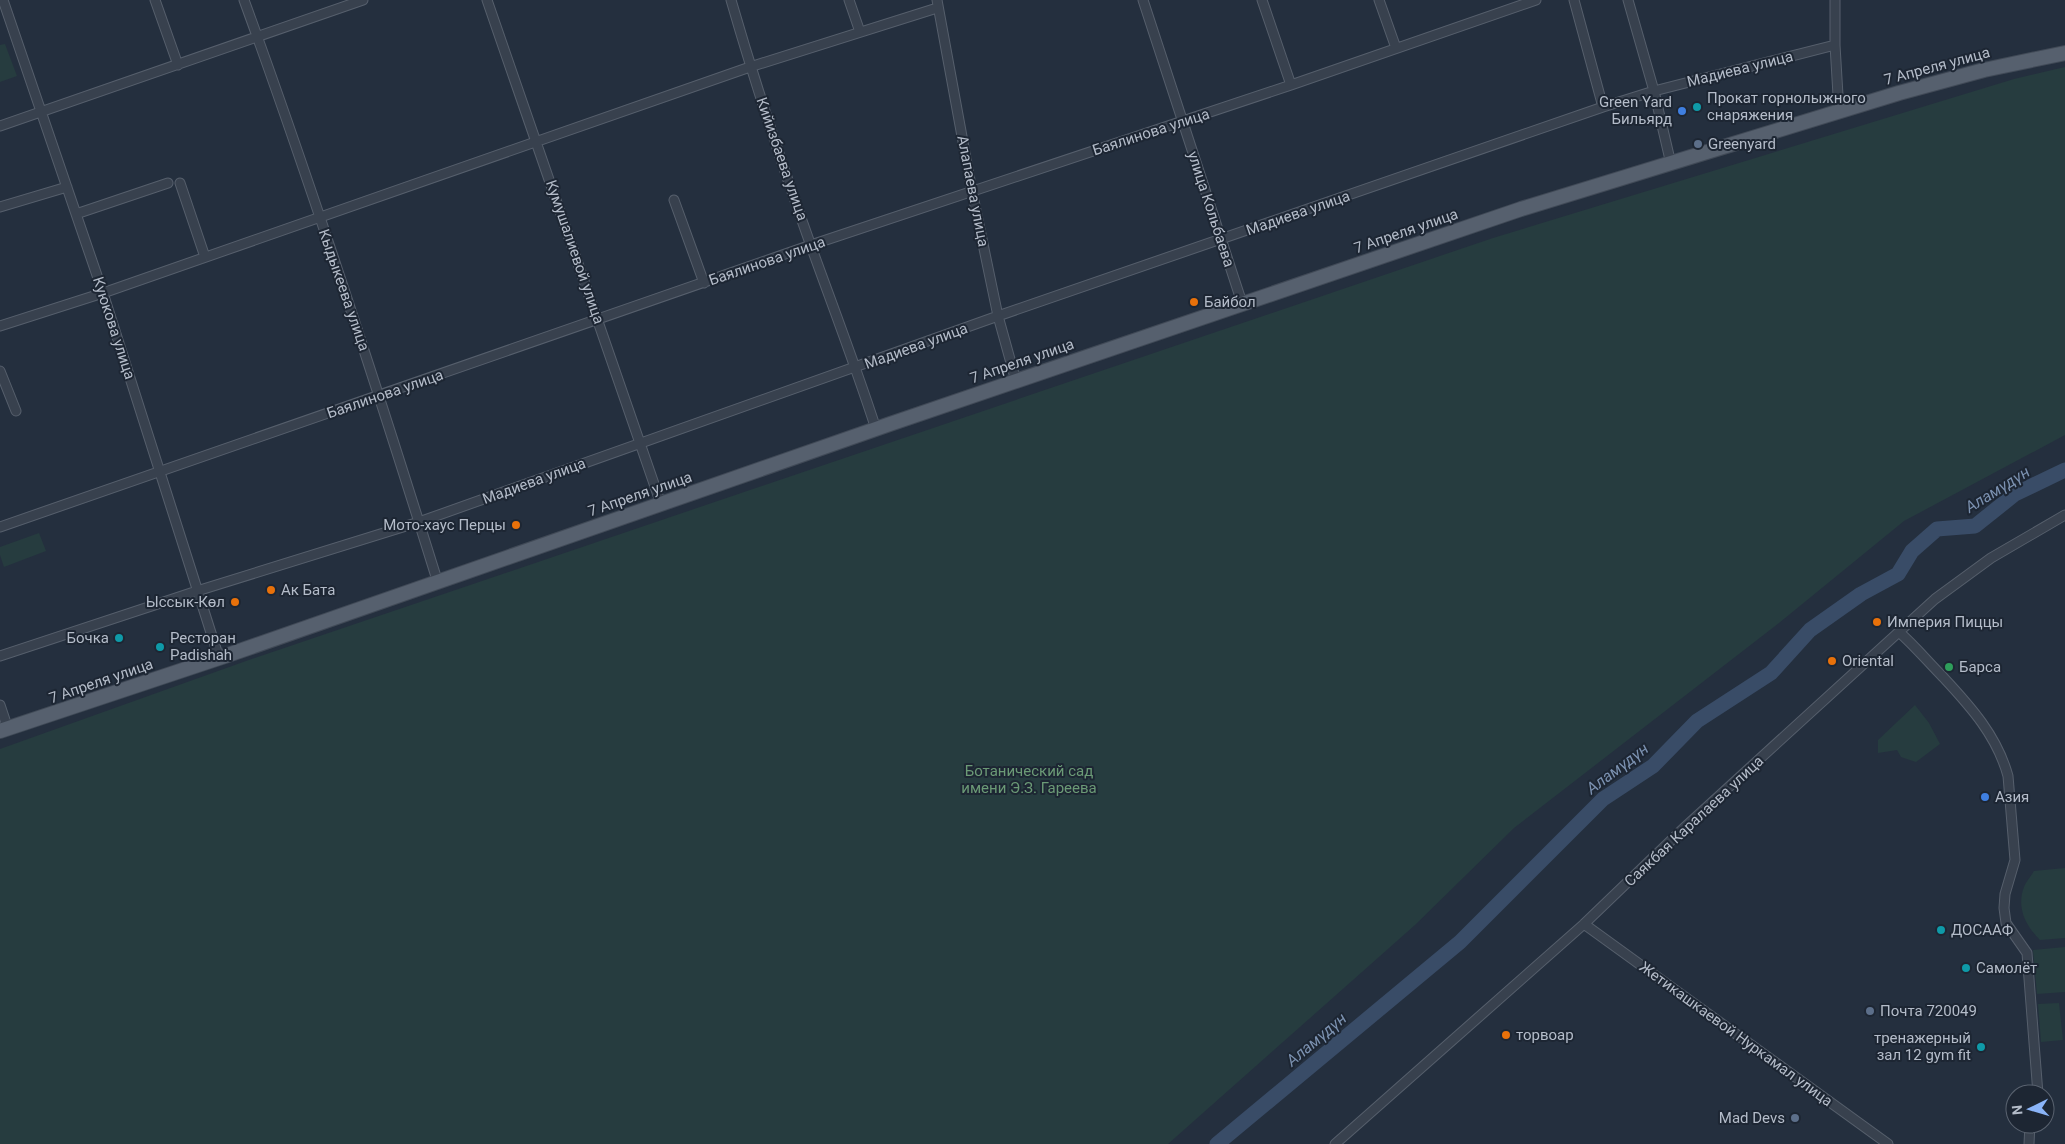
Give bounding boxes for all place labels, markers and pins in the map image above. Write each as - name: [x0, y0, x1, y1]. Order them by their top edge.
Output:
- place label: Прокат горнолыжного снаряжения: [1707, 89, 1866, 124]
- place label: Green Yard Бильярд: [1599, 93, 1672, 128]
- marker: Прокат горнолыжного снаряжения: [1691, 101, 1703, 113]
- marker: Green Yard Бильярд: [1676, 105, 1688, 117]
- place label: Greenyard: [1708, 135, 1776, 153]
- marker: Greenyard: [1692, 138, 1704, 150]
- place label: Байбол: [1204, 293, 1256, 311]
- marker: Байбол: [1188, 296, 1200, 308]
- place label: Мото-хаус Перцы: [383, 516, 506, 534]
- marker: Мото-хаус Перцы: [510, 519, 522, 531]
- place label: Ак Бата: [281, 581, 335, 599]
- marker: Ак Бата: [265, 584, 277, 596]
- place label: Ыссык-Көл: [146, 593, 225, 611]
- marker: Ыссык-Көл: [229, 596, 241, 608]
- place label: Империя Пиццы: [1887, 613, 2003, 631]
- marker: Империя Пиццы: [1871, 616, 1883, 628]
- place label: Бочка: [67, 629, 109, 647]
- place label: Ресторан Padishah: [170, 629, 236, 664]
- marker: Бочка: [113, 632, 125, 644]
- marker: Ресторан Padishah: [154, 641, 166, 653]
- place label: Oriental: [1842, 652, 1894, 670]
- marker: Oriental: [1826, 655, 1838, 667]
- place label: Барса: [1959, 658, 2001, 676]
- marker: Барса: [1943, 661, 1955, 673]
- place label: Азия: [1995, 788, 2029, 806]
- marker: Азия: [1979, 791, 1991, 803]
- place label: ДОСААФ: [1951, 921, 2014, 939]
- marker: ДОСААФ: [1935, 924, 1947, 936]
- place label: Самолёт: [1976, 959, 2037, 977]
- marker: Самолёт: [1960, 962, 1972, 974]
- place label: Почта 720049: [1880, 1002, 1977, 1020]
- marker: Почта 720049: [1864, 1005, 1876, 1017]
- place label: торвоар: [1516, 1026, 1574, 1044]
- marker: торвоар: [1500, 1029, 1512, 1041]
- place label: тренажерный зал 12 gym fit: [1874, 1029, 1971, 1064]
- marker: тренажерный зал 12 gym fit: [1975, 1041, 1987, 1053]
- place label: Mad Devs: [1719, 1109, 1785, 1127]
- marker: Mad Devs: [1789, 1112, 1801, 1124]

